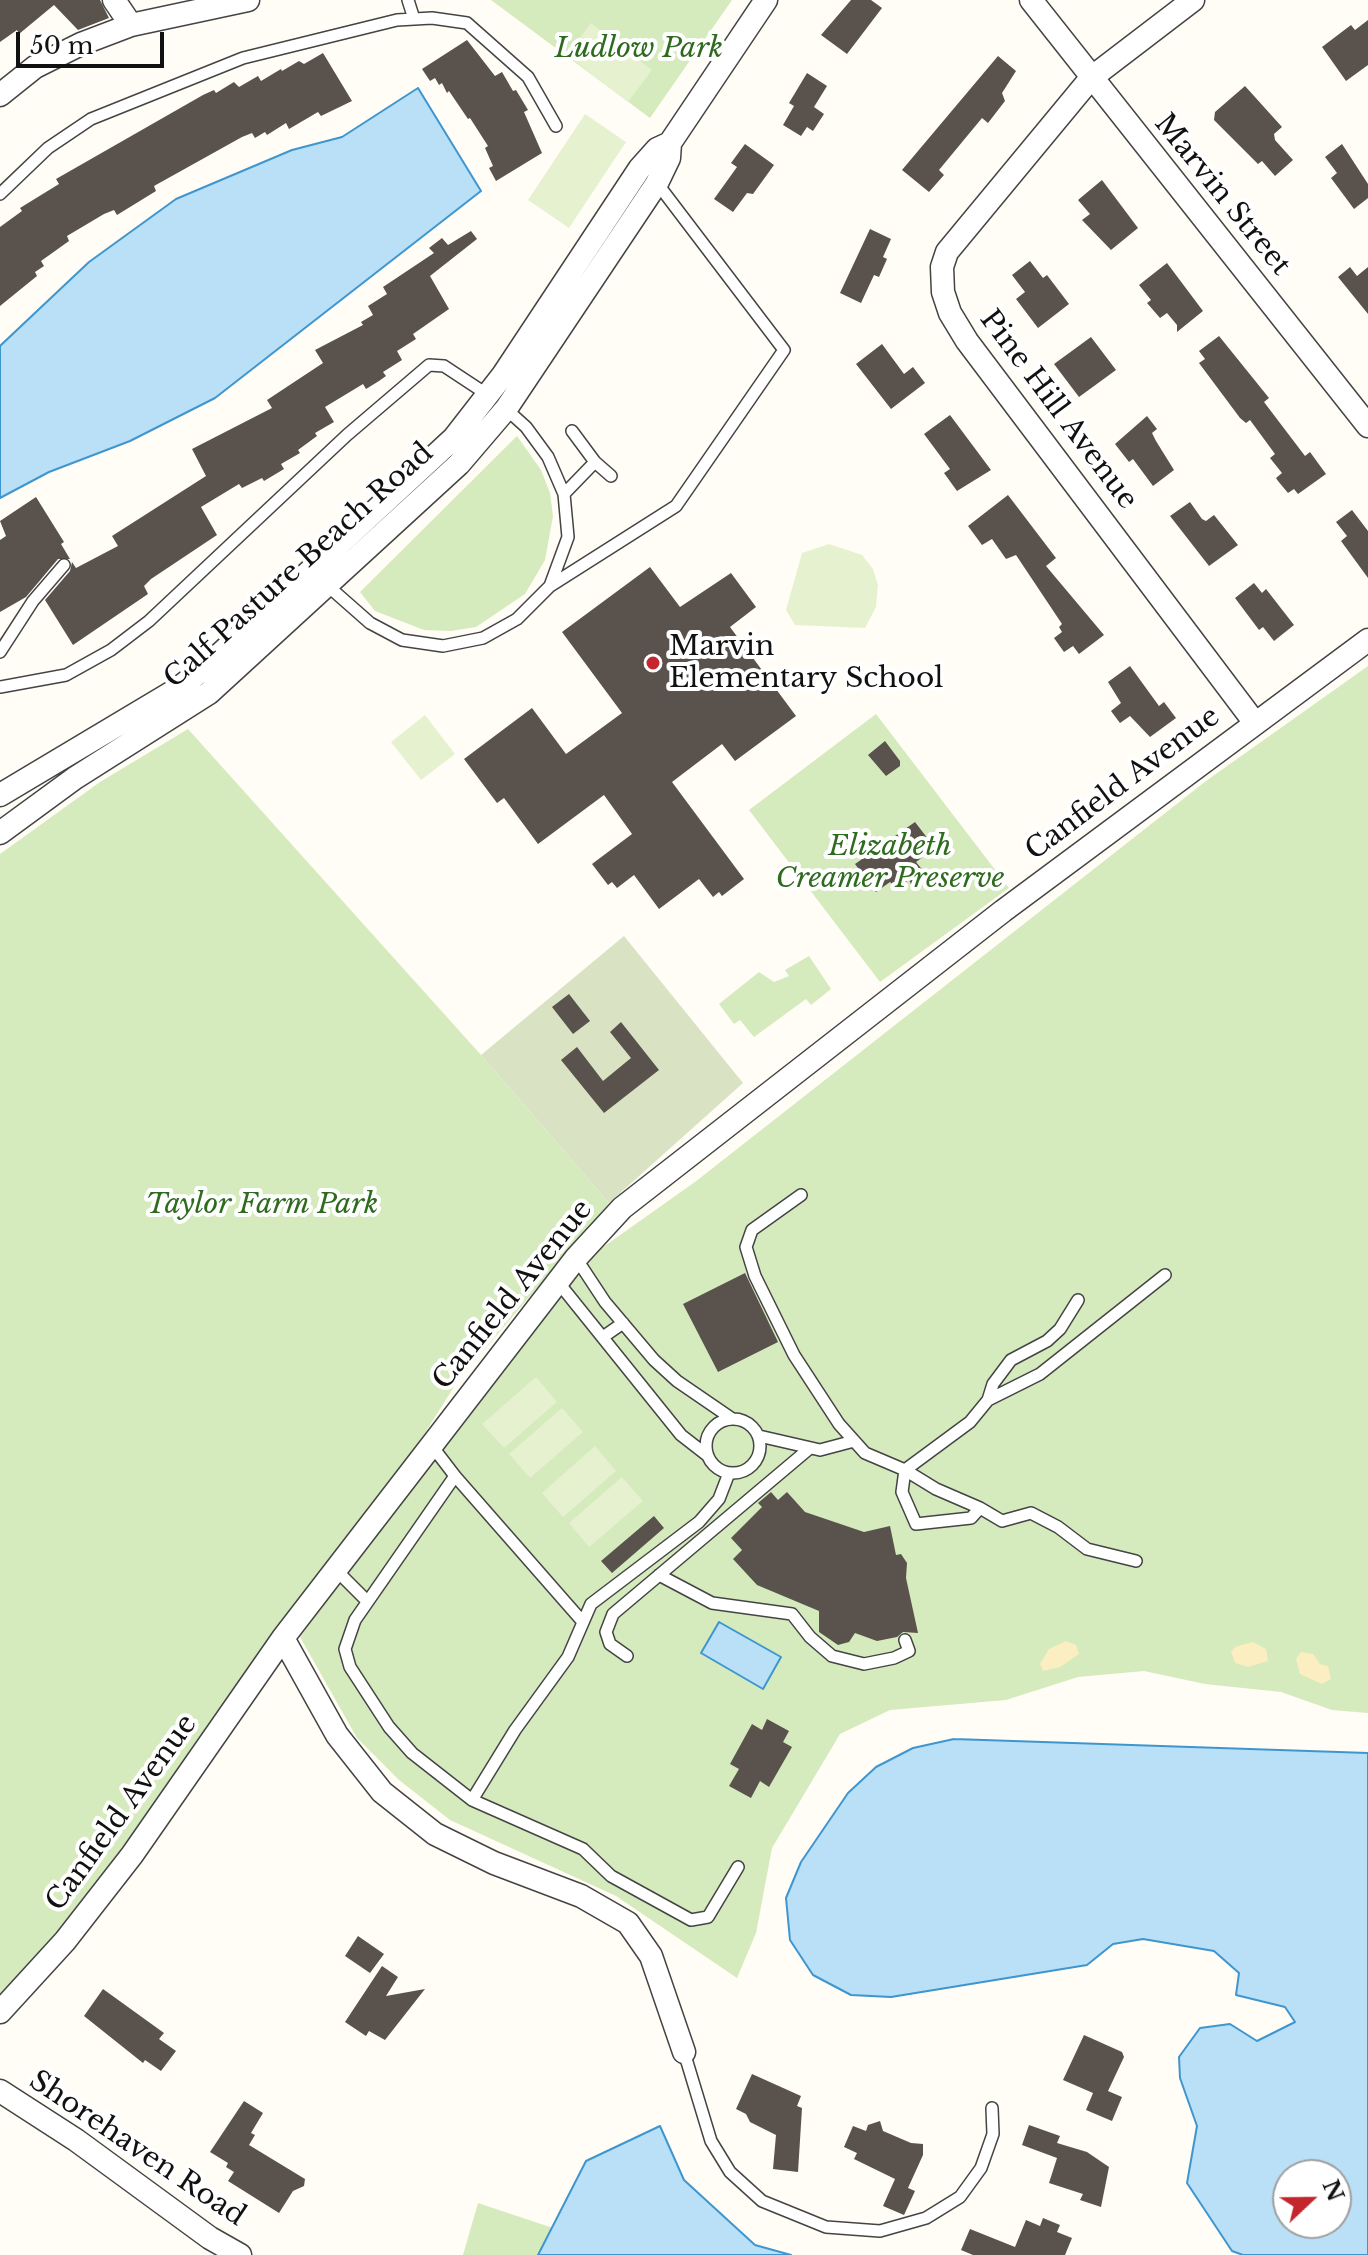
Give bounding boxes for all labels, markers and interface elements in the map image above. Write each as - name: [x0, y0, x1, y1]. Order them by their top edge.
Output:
- scale bar: [20, 16, 168, 66]
- text: 50 m: [30, 31, 93, 60]
- park label: Ludlow Park: [555, 32, 723, 66]
- street label: Marvin Street: [1147, 108, 1297, 282]
- street label: Pine Hill Avenue: [972, 304, 1144, 516]
- street label: Calf Pasture Beach Road: [158, 436, 440, 696]
- place label: Marvin Elementary School: [669, 630, 943, 696]
- marker: Marvin Elementary School: [644, 654, 662, 672]
- street label: Canfield Avenue: [1019, 700, 1227, 868]
- park label: Elizabeth Creamer Preserve: [776, 830, 1004, 896]
- park label: Taylor Farm Park: [146, 1188, 378, 1222]
- street label: Canfield Avenue: [426, 1193, 600, 1397]
- street label: Canfield Avenue: [40, 1708, 204, 1918]
- street label: Shorehaven Road: [23, 2064, 251, 2234]
- north arrow: [1272, 2159, 1352, 2239]
- text: N: [1316, 2176, 1349, 2205]

